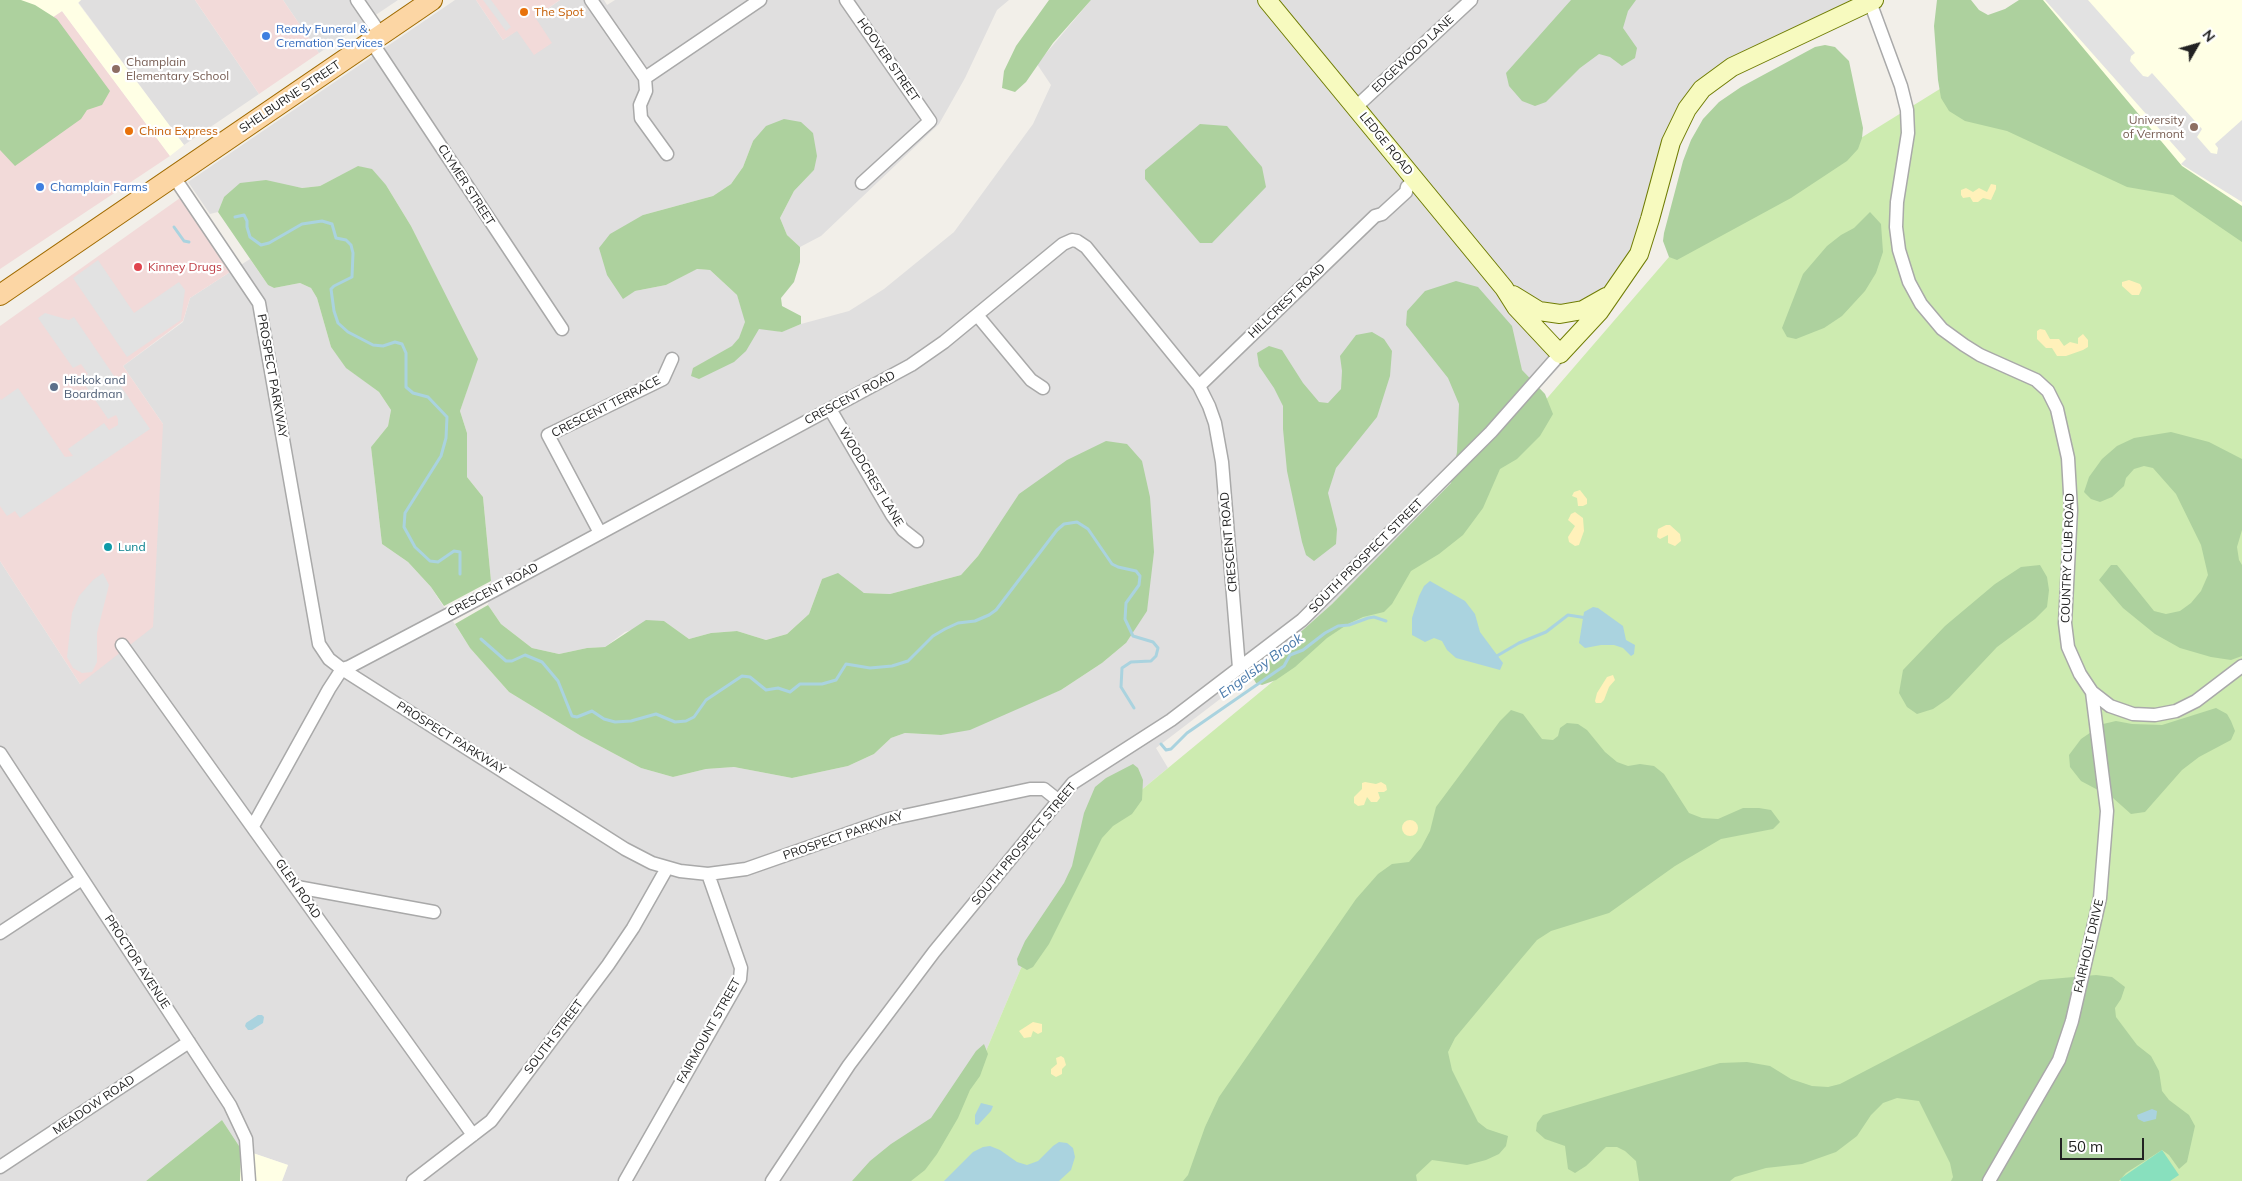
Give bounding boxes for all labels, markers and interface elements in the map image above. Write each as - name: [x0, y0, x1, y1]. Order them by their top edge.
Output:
- place label: The Spot: [534, 5, 584, 19]
- marker: The Spot: [518, 6, 530, 18]
- street label: EDGEWOOD LANE: [1369, 12, 1457, 96]
- street label: HOOVER STREET: [854, 16, 922, 104]
- north arrow: [2172, 20, 2222, 70]
- place label: Ready Funeral & Cremation Services: [276, 22, 383, 50]
- text: N: [2198, 26, 2219, 45]
- marker: Ready Funeral & Cremation Services: [260, 30, 272, 42]
- place label: Champlain Elementary School: [126, 55, 229, 83]
- street label: SHELBURNE STREET: [237, 58, 343, 136]
- marker: Champlain Elementary School: [110, 63, 122, 75]
- street label: LEDGE ROAD: [1356, 110, 1416, 178]
- place label: University of Vermont: [2123, 113, 2184, 141]
- marker: University of Vermont: [2188, 121, 2200, 133]
- place label: China Express: [139, 124, 218, 138]
- marker: China Express: [123, 125, 135, 137]
- street label: CLYMER STREET: [434, 142, 498, 228]
- place label: Champlain Farms: [50, 180, 148, 194]
- marker: Champlain Farms: [34, 181, 46, 193]
- place label: Kinney Drugs: [148, 260, 222, 274]
- marker: Kinney Drugs: [132, 261, 144, 273]
- street label: HILLCREST ROAD: [1246, 261, 1328, 341]
- street label: PROSPECT PARKWAY: [254, 313, 290, 439]
- street label: CRESCENT ROAD: [802, 368, 898, 428]
- place label: Hickok and Boardman: [64, 373, 126, 401]
- street label: CRESCENT TERRACE: [549, 373, 663, 441]
- marker: Hickok and Boardman: [48, 381, 60, 393]
- street label: WOODCREST LANE: [836, 425, 906, 529]
- street label: CRESCENT ROAD: [1217, 491, 1241, 593]
- street label: COUNTRY CLUB ROAD: [2059, 493, 2077, 623]
- street label: SOUTH PROSPECT STREET: [1306, 496, 1426, 616]
- place label: Lund: [118, 540, 146, 554]
- marker: Lund: [102, 541, 114, 553]
- street label: CRESCENT ROAD: [445, 560, 541, 620]
- water label: Engelsby Brook: [1216, 630, 1306, 702]
- street label: PROSPECT PARKWAY: [394, 699, 508, 777]
- street label: SOUTH PROSPECT STREET: [969, 780, 1079, 908]
- street label: PROSPECT PARKWAY: [781, 809, 905, 863]
- street label: GLEN ROAD: [272, 856, 324, 922]
- street label: FAIRHOLT DRIVE: [2071, 898, 2107, 994]
- street label: PROCTOR AVENUE: [101, 912, 173, 1012]
- street label: FAIRMOUNT STREET: [674, 976, 744, 1086]
- street label: SOUTH STREET: [521, 997, 587, 1077]
- street label: MEADOW ROAD: [50, 1072, 138, 1138]
- scale bar: [2062, 1128, 2146, 1160]
- text: 50 m: [2068, 1137, 2103, 1156]

